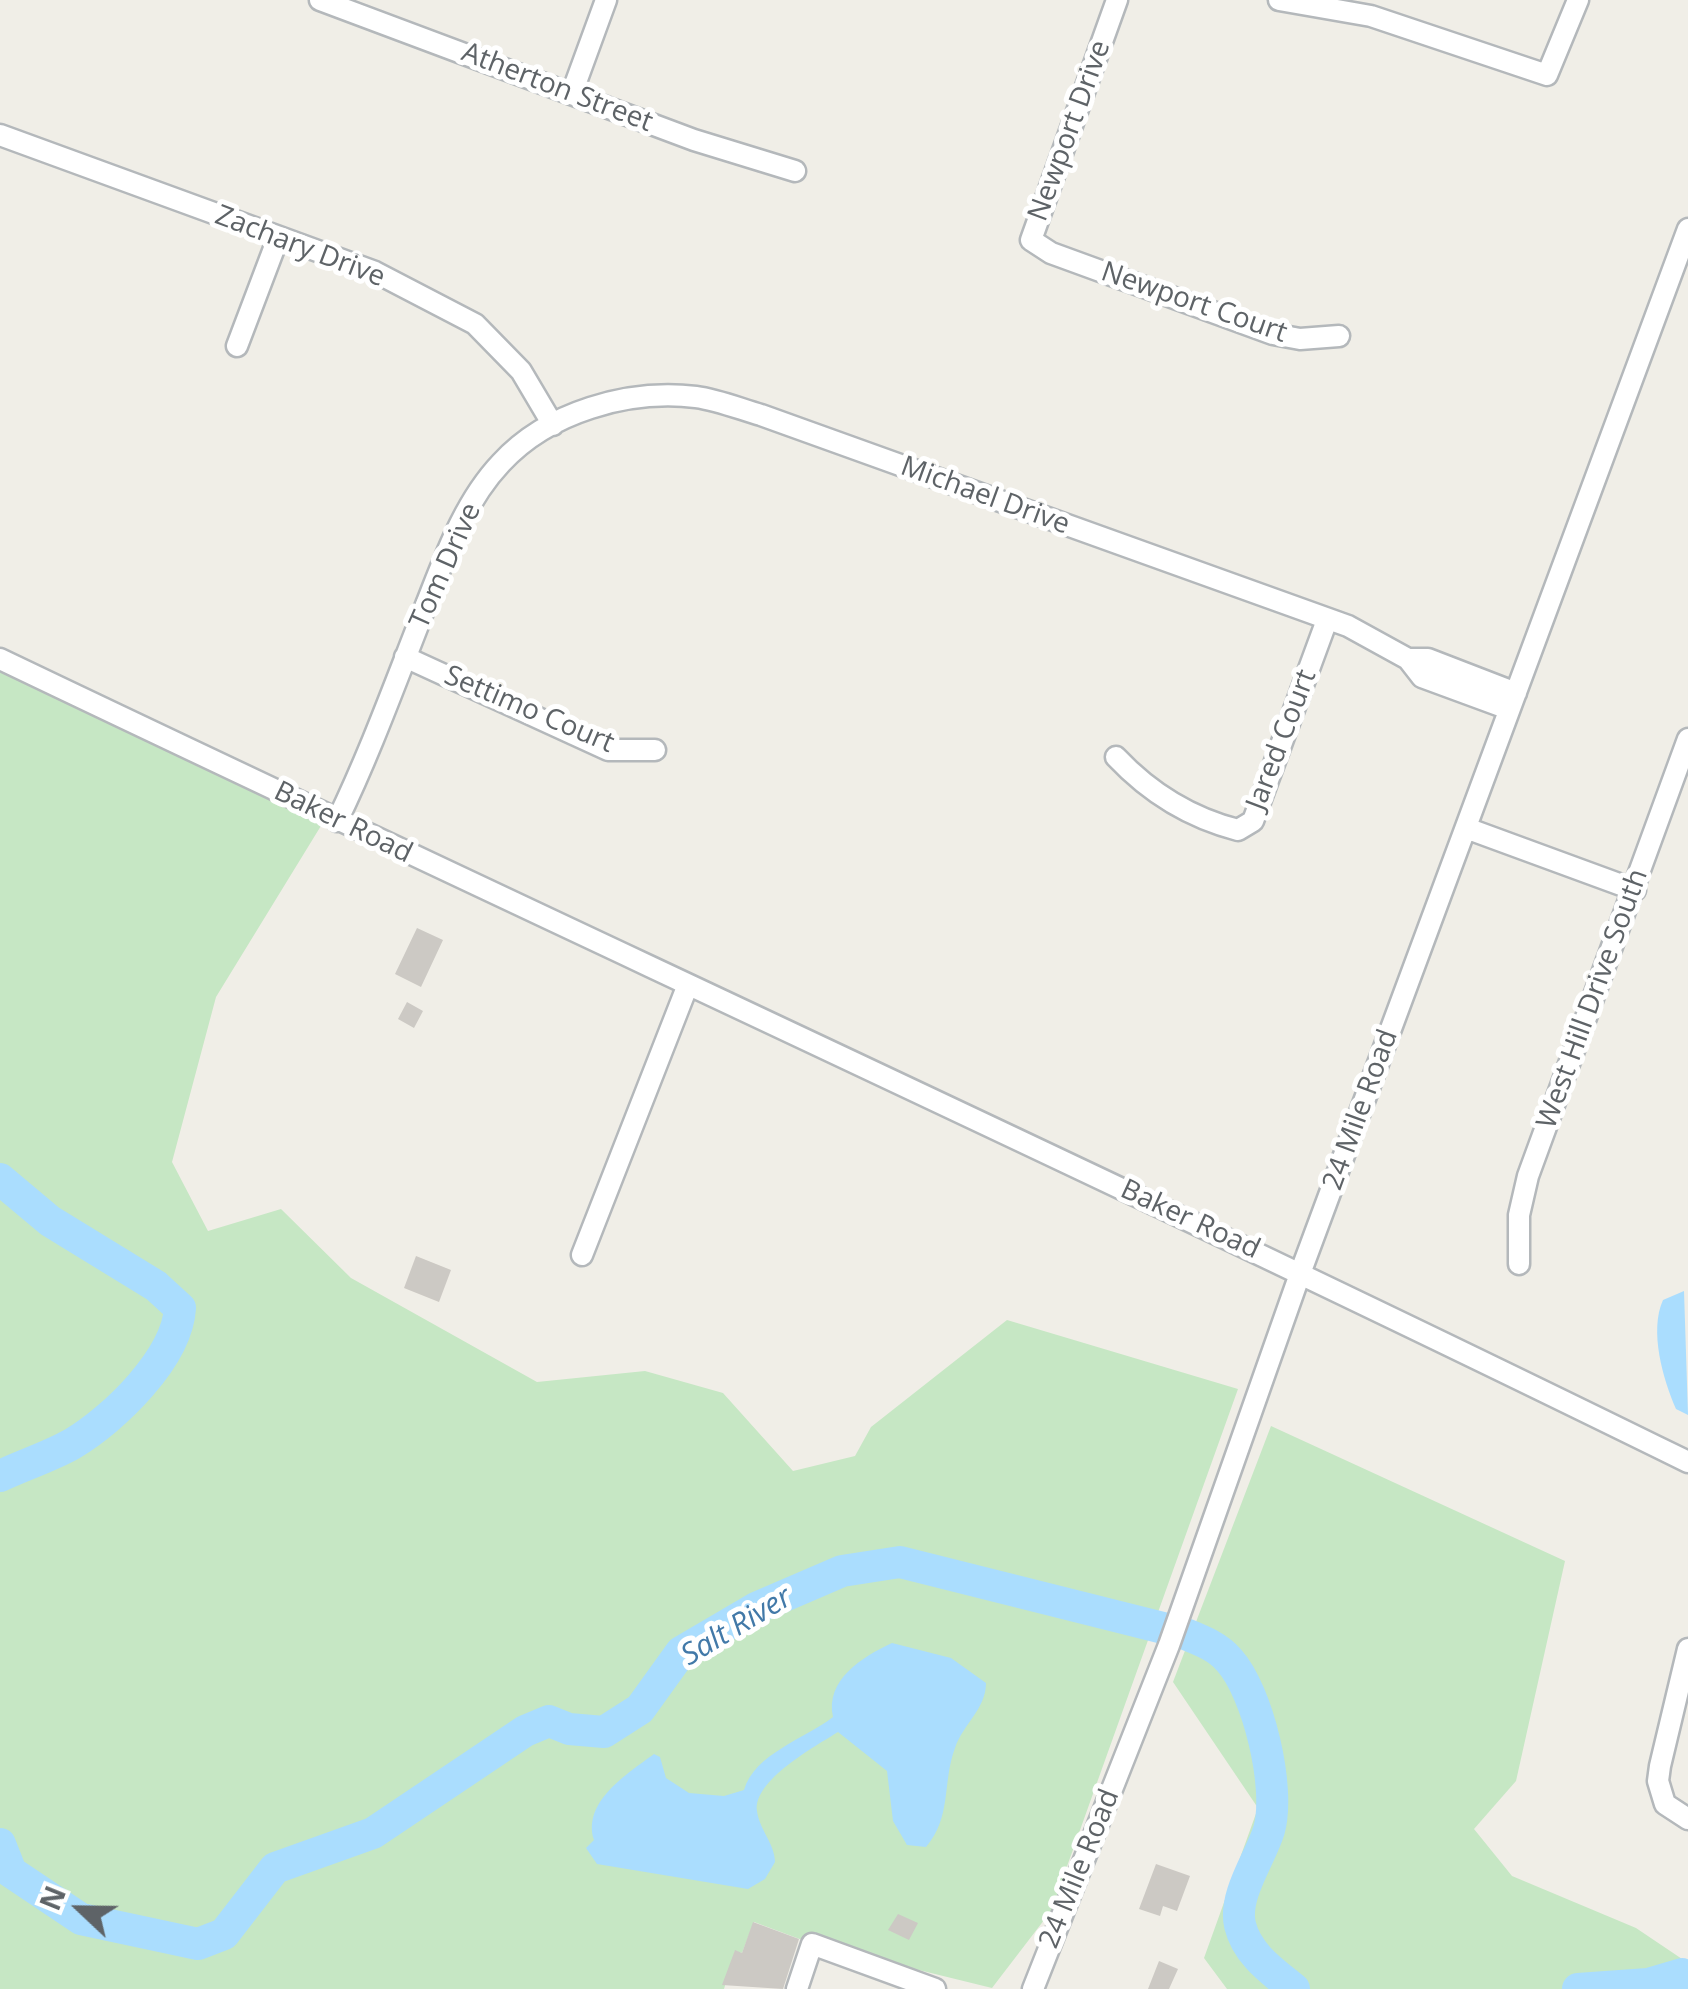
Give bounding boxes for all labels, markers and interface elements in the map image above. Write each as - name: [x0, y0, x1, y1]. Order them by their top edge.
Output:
- street label: Atherton Street: [457, 36, 657, 140]
- street label: Newport Drive: [1022, 36, 1118, 226]
- street label: Zachary Drive: [210, 199, 390, 295]
- street label: Newport Court: [1097, 255, 1291, 351]
- street label: Michael Drive: [896, 450, 1074, 542]
- street label: Tom Drive: [403, 498, 489, 634]
- street label: Settimo Court: [439, 659, 619, 761]
- street label: Jared Court: [1240, 665, 1324, 815]
- street label: Baker Road: [268, 775, 418, 871]
- street label: West Hill Drive South: [1530, 865, 1656, 1133]
- street label: 24 Mile Road: [1316, 1025, 1406, 1195]
- street label: Baker Road: [1115, 1173, 1265, 1267]
- water label: Salt River: [675, 1580, 799, 1674]
- street label: 24 Mile Road: [1033, 1785, 1127, 1953]
- north arrow: [30, 1859, 130, 1959]
- text: N: [30, 1880, 74, 1915]

